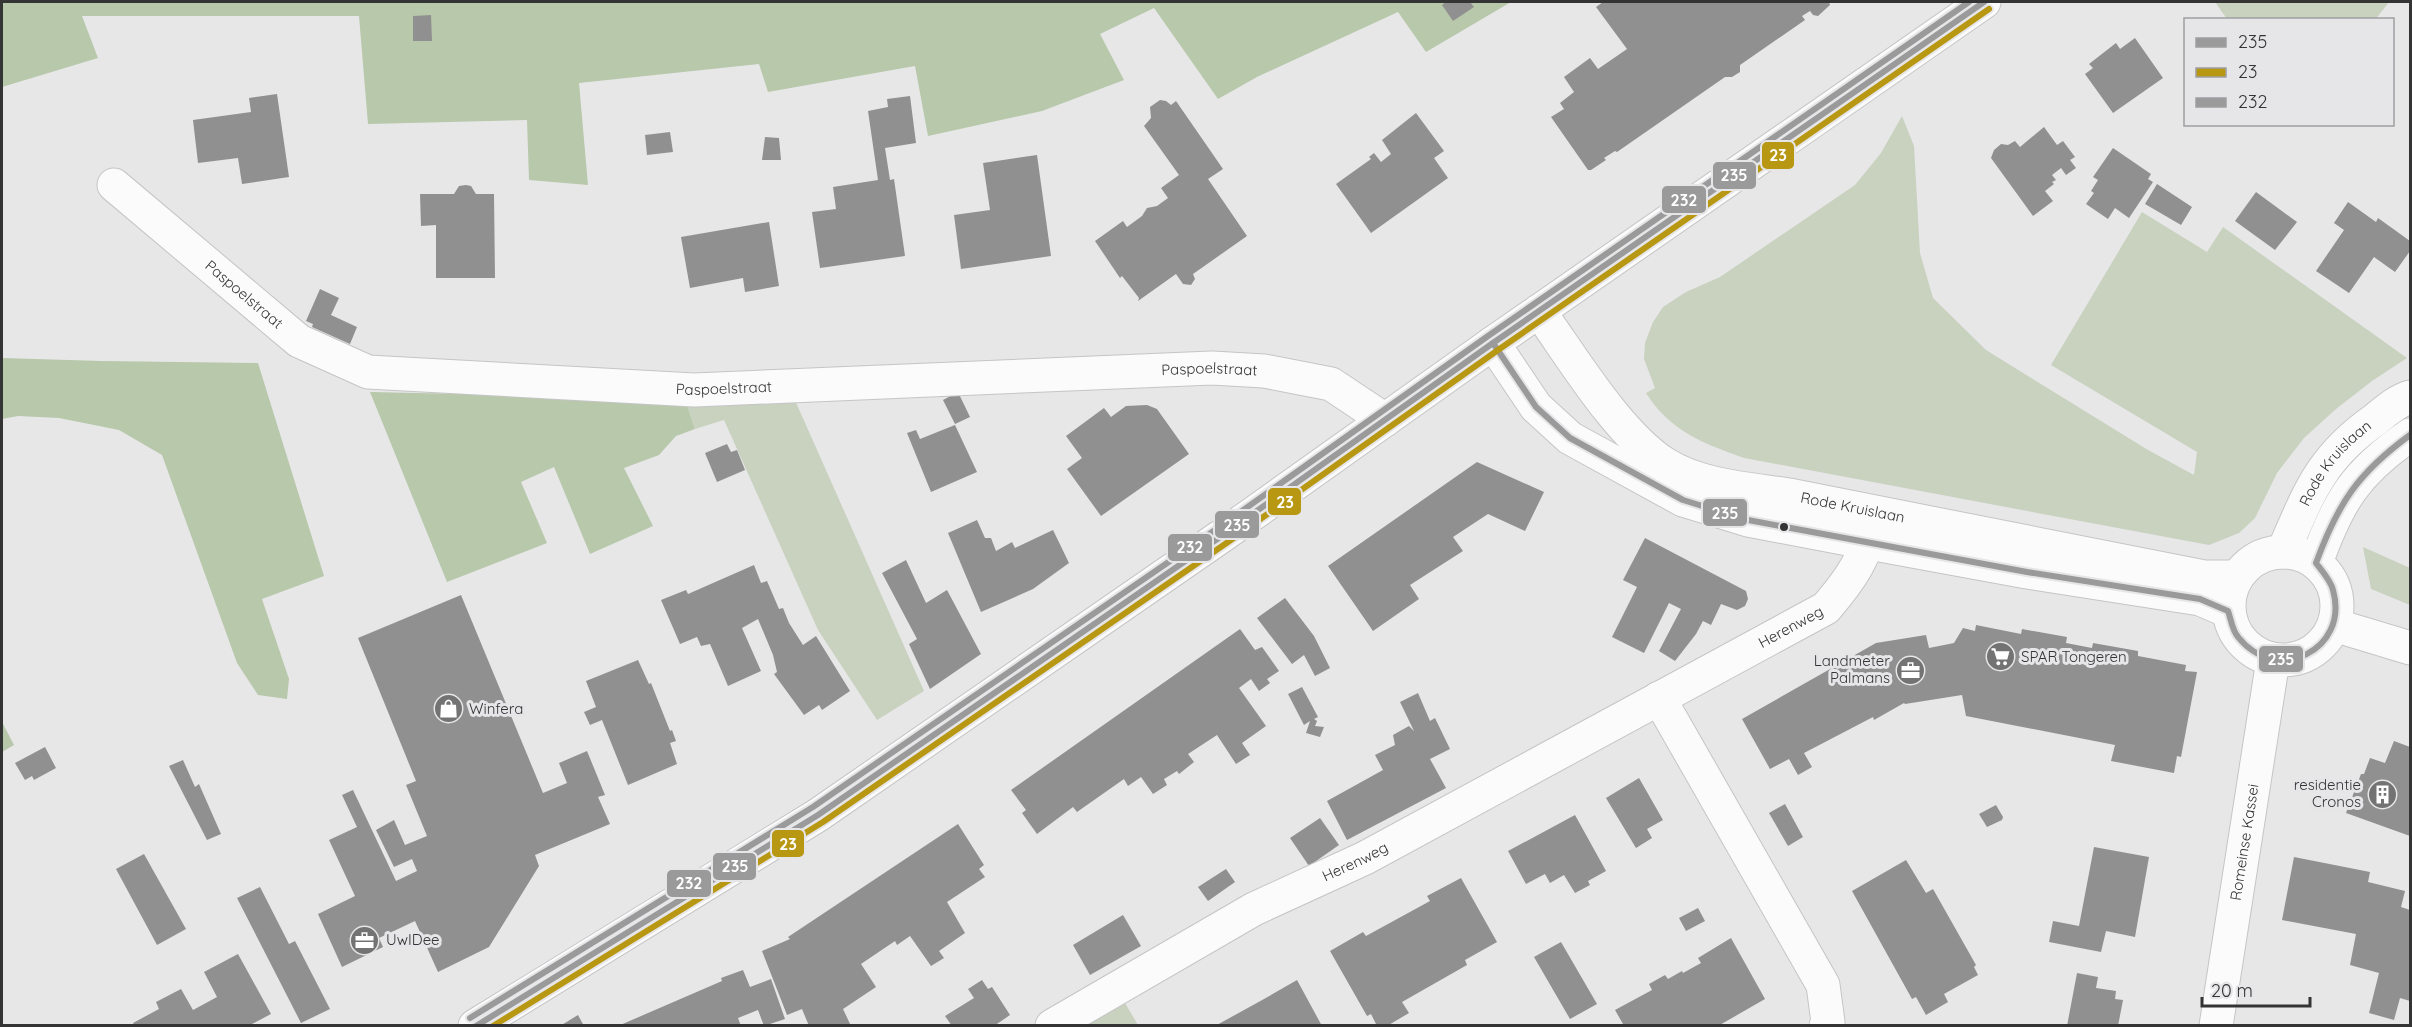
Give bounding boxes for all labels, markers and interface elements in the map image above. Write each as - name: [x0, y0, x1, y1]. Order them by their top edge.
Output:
- legend: [2184, 18, 2394, 126]
- text: 235: [2238, 30, 2267, 53]
- text: 23: [2238, 60, 2257, 83]
- text: 232: [2238, 90, 2267, 113]
- line badge: 23: [1761, 141, 1795, 170]
- text: 23: [1769, 145, 1787, 165]
- line badge: 235: [1712, 161, 1757, 190]
- text: 235: [1721, 165, 1747, 185]
- line badge: 232: [1661, 185, 1707, 214]
- text: 232: [1671, 190, 1697, 210]
- street label: Paspoelstraat: [201, 256, 287, 333]
- street label: Paspoelstraat: [1161, 358, 1258, 380]
- street label: Paspoelstraat: [675, 377, 772, 399]
- street label: Rode Kruislaan: [2295, 416, 2375, 509]
- line badge: 23: [1267, 487, 1302, 516]
- street label: Rode Kruislaan: [1799, 488, 1907, 527]
- text: 23: [1276, 492, 1294, 512]
- line badge: 235: [1702, 498, 1748, 527]
- text: 235: [1712, 503, 1738, 523]
- line badge: 235: [1214, 510, 1260, 539]
- text: 235: [1224, 515, 1250, 535]
- unlabelled marker: [1778, 521, 1790, 533]
- line badge: 232: [1167, 533, 1213, 562]
- text: 232: [1177, 537, 1203, 557]
- street label: Herenweg: [1755, 601, 1826, 652]
- supermarket icon: SPAR Tongeren: [1984, 641, 2016, 673]
- line badge: 235: [2258, 645, 2304, 673]
- place label: SPAR Tongeren: [2021, 647, 2127, 666]
- text: 235: [2268, 649, 2294, 669]
- place label: Landmeter Palmans: [1814, 651, 1890, 687]
- office icon: Landmeter Palmans: [1895, 654, 1927, 686]
- shop icon: Winfera: [432, 693, 464, 725]
- place label: Winfera: [469, 699, 523, 718]
- place label: residentie Cronos: [2294, 775, 2361, 811]
- building icon: residentie Cronos: [2366, 778, 2398, 810]
- street label: Romeinse Kassei: [2226, 782, 2263, 902]
- line badge: 23: [771, 829, 805, 858]
- text: 23: [779, 834, 797, 854]
- street label: Herenweg: [1319, 837, 1391, 885]
- line badge: 235: [712, 852, 757, 881]
- text: 235: [722, 856, 748, 876]
- line badge: 232: [666, 869, 712, 898]
- text: 232: [676, 873, 702, 893]
- office icon: UwIDee: [349, 924, 381, 956]
- place label: UwIDee: [386, 930, 440, 949]
- scale bar: [2202, 970, 2310, 1008]
- text: 20 m: [2211, 979, 2253, 1002]

